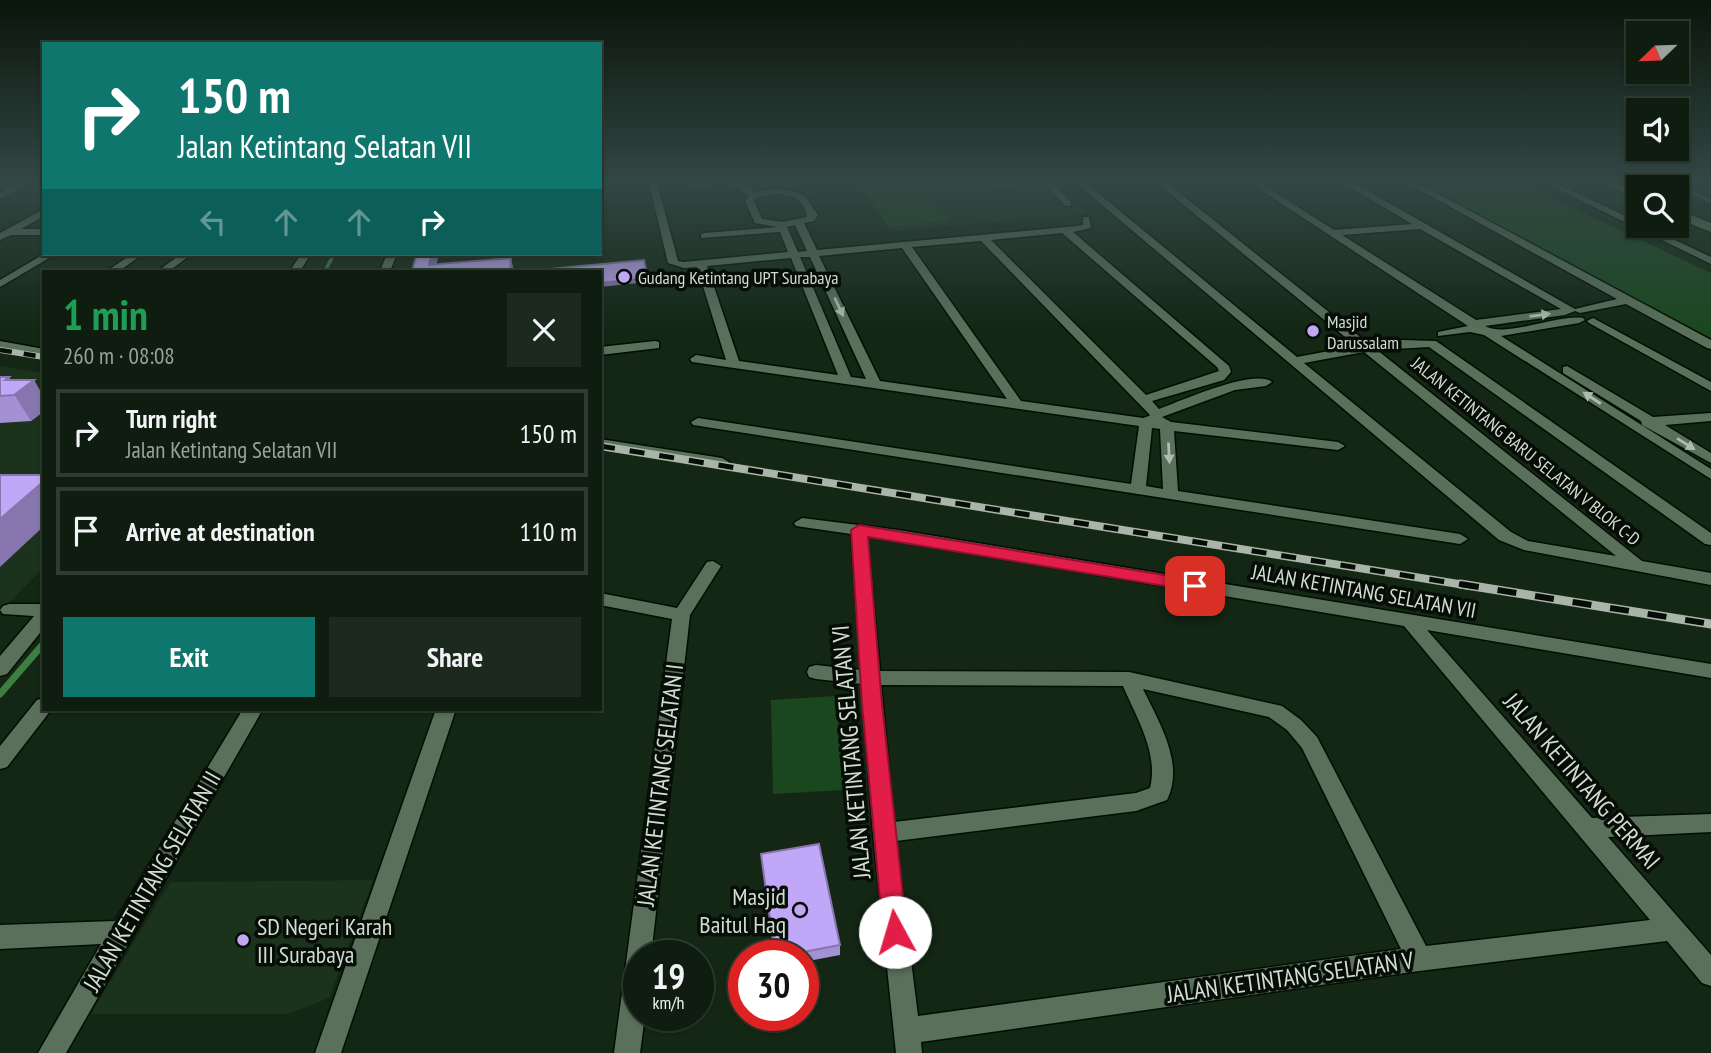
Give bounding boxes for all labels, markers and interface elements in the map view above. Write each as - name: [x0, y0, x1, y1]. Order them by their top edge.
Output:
- north arrow: [1626, 21, 1689, 84]
- map controls: [1626, 21, 1689, 238]
- text: 150 m: [178, 63, 291, 127]
- icon: right: [63, 70, 154, 161]
- button: sound: [1626, 98, 1689, 161]
- text: Jalan Ketintang Selatan VII: [178, 125, 472, 167]
- button: search: [1626, 175, 1689, 238]
- icon: left: [194, 203, 232, 241]
- icon: ahead: [267, 203, 305, 241]
- icon: ahead: [340, 203, 378, 241]
- icon: right: [413, 203, 451, 241]
- place label: Gudang Ketintang UPT Surabaya: [638, 266, 838, 289]
- marker: Gudang Ketintang UPT Surabaya: [616, 269, 632, 285]
- text: 1 min: [63, 287, 148, 342]
- button: close: [507, 293, 581, 367]
- one-way arrow: [833, 297, 844, 317]
- one-way arrow: [1529, 309, 1551, 320]
- place label: Masjid Darussalam: [1327, 310, 1399, 354]
- marker: Masjid Darussalam: [1305, 323, 1321, 339]
- text: 260 m · 08:08: [63, 341, 175, 370]
- street label: JALAN KETINTANG BARU SELATAN V BLOK C-D: [1406, 351, 1645, 550]
- one-way arrow: [1582, 392, 1601, 405]
- text: Turn right: [126, 402, 217, 435]
- icon: right: [67, 414, 105, 452]
- text: 150 m: [519, 417, 577, 450]
- text: Jalan Ketintang Selatan VII: [126, 435, 337, 464]
- one-way arrow: [1676, 437, 1695, 450]
- one-way arrow: [1163, 442, 1174, 464]
- icon: arrive: [67, 512, 105, 550]
- text: Arrive at destination: [126, 515, 315, 548]
- text: 110 m: [519, 515, 577, 548]
- pin: [1165, 556, 1225, 616]
- street label: JALAN KETINTANG SELATAN VII: [1249, 558, 1478, 624]
- icon: arrive: [1176, 567, 1214, 605]
- button: Exit: [63, 617, 315, 697]
- button: Share: [329, 617, 581, 697]
- street label: JALAN KETINTANG SELATAN VI: [824, 624, 878, 881]
- street label: JALAN KETINTANG SELATAN I: [630, 662, 690, 909]
- street label: JALAN KETINTANG PERMAI: [1496, 686, 1667, 875]
- street label: JALAN KETINTANG SELATAN II: [76, 765, 228, 998]
- place label: Masjid Baitul Haq: [699, 881, 786, 940]
- position arrow: [858, 895, 932, 969]
- marker: Masjid Baitul Haq: [792, 902, 808, 918]
- place label: SD Negeri Karah III Surabaya: [257, 911, 392, 970]
- marker: SD Negeri Karah III Surabaya: [235, 932, 251, 948]
- speed limit sign: 30: [728, 940, 819, 1031]
- street label: JALAN KETINTANG SELATAN V: [1164, 944, 1416, 1010]
- text: 19: [652, 953, 685, 999]
- text: km/h: [653, 991, 684, 1014]

